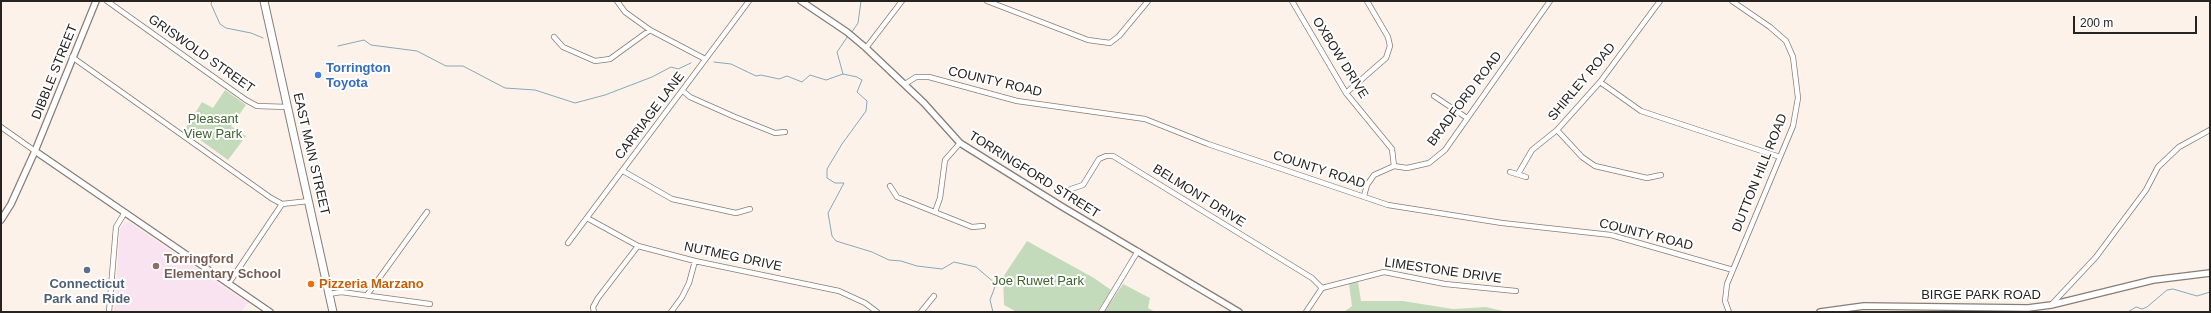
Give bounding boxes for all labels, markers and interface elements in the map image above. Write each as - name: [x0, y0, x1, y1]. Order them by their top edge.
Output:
- scale bar: [2075, 8, 2199, 34]
- street label: GRISWOLD STREET: [145, 12, 257, 96]
- street label: OXBOW DRIVE: [1309, 14, 1371, 102]
- text: 200 m: [2080, 16, 2113, 30]
- street label: DIBBLE STREET: [29, 22, 81, 122]
- street label: SHIRLEY ROAD: [1545, 40, 1619, 124]
- street label: BRADFORD ROAD: [1424, 49, 1506, 149]
- place label: Torrington Toyota: [326, 60, 391, 91]
- street label: COUNTY ROAD: [946, 64, 1044, 100]
- street label: CARRIAGE LANE: [612, 69, 688, 163]
- marker: Torrington Toyota: [313, 70, 323, 80]
- street label: EAST MAIN STREET: [289, 91, 333, 217]
- park label: Pleasant View Park: [184, 111, 242, 142]
- street label: DUTTON HILL ROAD: [1729, 112, 1791, 234]
- street label: TORRINGFORD STREET: [966, 128, 1102, 222]
- street label: COUNTY ROAD: [1271, 148, 1367, 192]
- street label: BELMONT DRIVE: [1150, 161, 1248, 231]
- street label: COUNTY ROAD: [1598, 216, 1694, 254]
- street label: NUTMEG DRIVE: [683, 239, 783, 275]
- place label: Torringford Elementary School: [164, 251, 281, 282]
- street label: LIMESTONE DRIVE: [1383, 255, 1503, 287]
- marker: Torringford Elementary School: [151, 261, 161, 271]
- marker: Connecticut Park and Ride: [82, 265, 92, 275]
- park label: Joe Ruwet Park: [992, 273, 1084, 289]
- place label: Connecticut Park and Ride: [44, 276, 130, 307]
- place label: Pizzeria Marzano: [319, 276, 424, 292]
- marker: Pizzeria Marzano: [306, 279, 316, 289]
- street label: BIRGE PARK ROAD: [1921, 287, 2041, 303]

